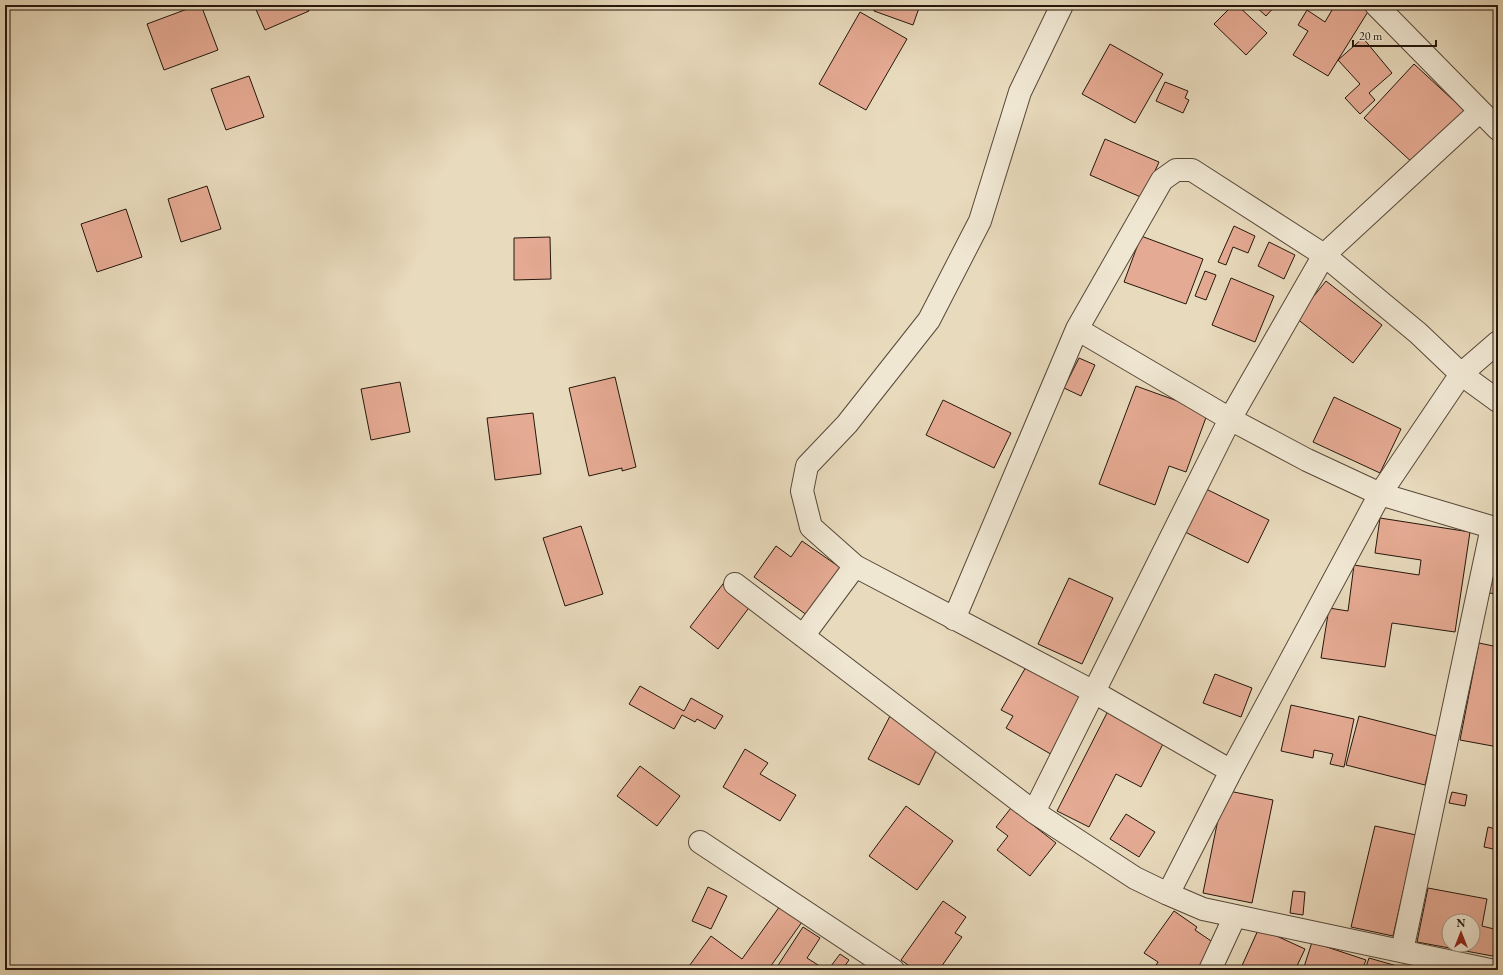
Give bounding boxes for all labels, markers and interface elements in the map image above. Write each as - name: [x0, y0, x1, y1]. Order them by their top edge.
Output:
- scale bar: [1353, 22, 1436, 48]
- text: 20 m: [1359, 28, 1383, 44]
- north arrow: [1441, 913, 1481, 953]
- text: N: [1457, 916, 1466, 930]

